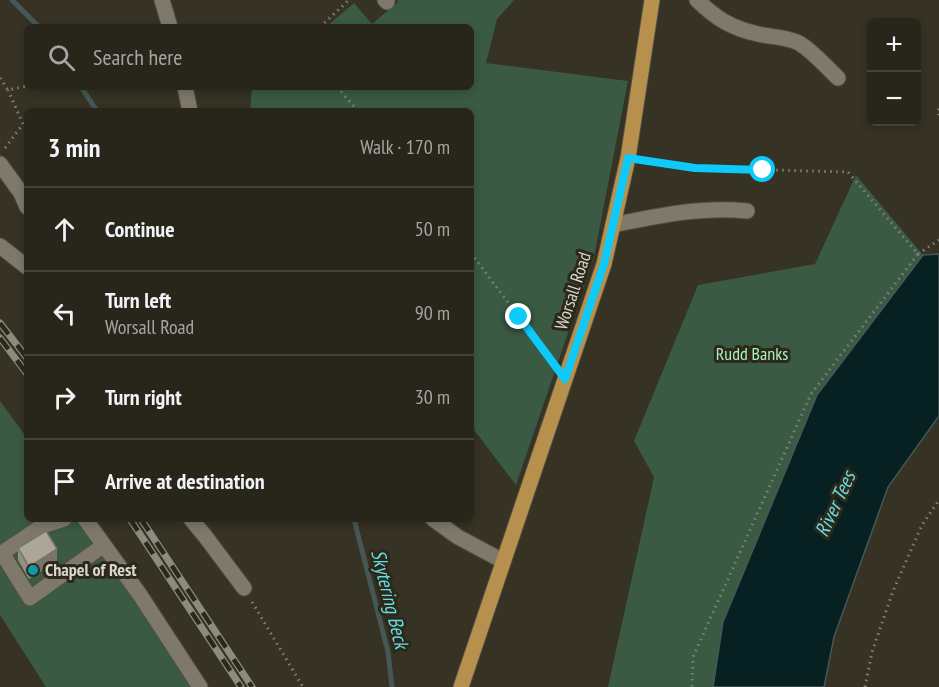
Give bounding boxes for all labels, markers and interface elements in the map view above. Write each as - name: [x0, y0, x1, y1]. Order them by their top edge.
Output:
- map controls: [867, 18, 921, 126]
- button: +: [867, 18, 921, 72]
- search box: [24, 24, 474, 90]
- icon: search: [45, 41, 78, 74]
- text: Search here: [93, 43, 182, 71]
- button: −: [867, 72, 921, 126]
- text: 3 min: [48, 131, 101, 164]
- text: Walk · 170 m: [360, 134, 450, 160]
- route start: [749, 156, 775, 182]
- icon: ahead: [48, 213, 81, 246]
- text: Continue: [105, 215, 175, 243]
- text: 50 m: [415, 216, 450, 242]
- street label: Worsall Road: [549, 249, 596, 333]
- text: Turn left: [105, 286, 171, 314]
- icon: left: [48, 297, 81, 330]
- text: 90 m: [415, 300, 450, 326]
- route end: [505, 303, 531, 329]
- text: Worsall Road: [105, 314, 194, 340]
- park label: Rudd Banks: [716, 342, 788, 365]
- icon: right: [48, 381, 81, 414]
- text: Turn right: [105, 383, 182, 411]
- text: 30 m: [415, 384, 450, 410]
- icon: arrive: [48, 465, 81, 498]
- water label: River Tees: [809, 465, 862, 541]
- text: Arrive at destination: [105, 467, 265, 495]
- water label: Skytering Beck: [365, 547, 415, 653]
- place label: Chapel of Rest: [45, 558, 137, 581]
- marker: Chapel of Rest: [26, 563, 40, 577]

